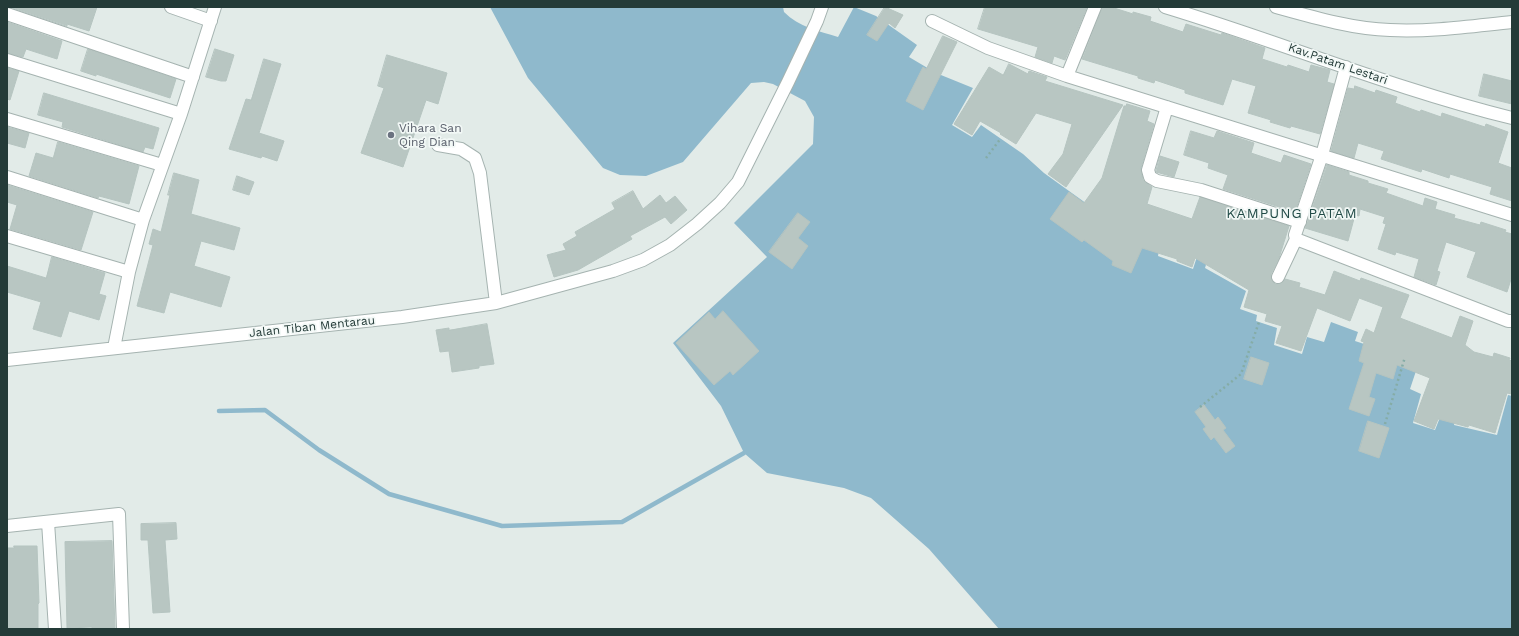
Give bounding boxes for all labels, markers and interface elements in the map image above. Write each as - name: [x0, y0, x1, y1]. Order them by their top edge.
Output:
- street label: Kav.Patam Lestari: [1286, 40, 1390, 88]
- place label: Vihara San Qing Dian: [399, 121, 462, 149]
- marker: Vihara San Qing Dian: [386, 130, 396, 140]
- district label: KAMPUNG PATAM: [1226, 206, 1358, 222]
- street label: Jalan Tiban Mentarau: [248, 313, 376, 341]

